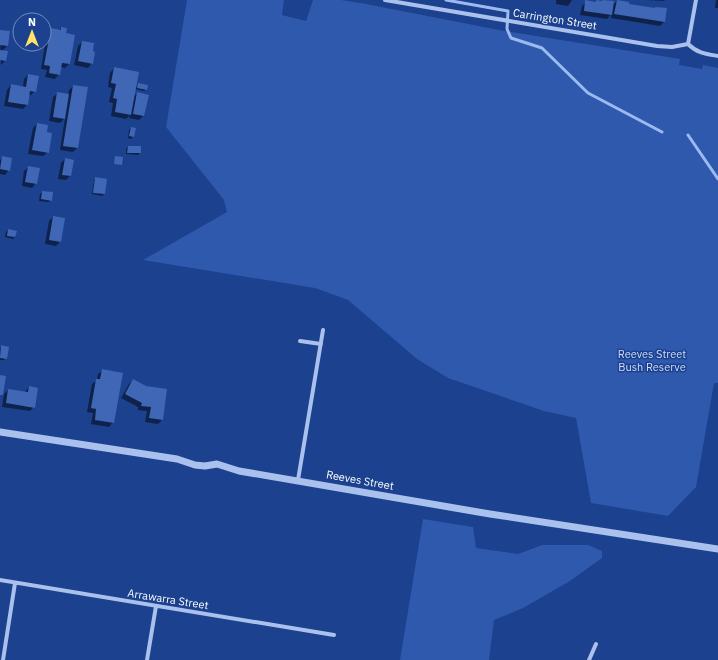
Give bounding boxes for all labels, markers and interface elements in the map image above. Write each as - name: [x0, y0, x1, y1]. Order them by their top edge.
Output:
- street label: Carrington Street: [512, 5, 598, 33]
- north arrow: [12, 12, 52, 52]
- text: N: [28, 15, 36, 29]
- park label: Reeves Street Bush Reserve: [618, 347, 686, 374]
- street label: Reeves Street: [325, 467, 395, 493]
- street label: Arrawarra Street: [126, 586, 210, 612]

